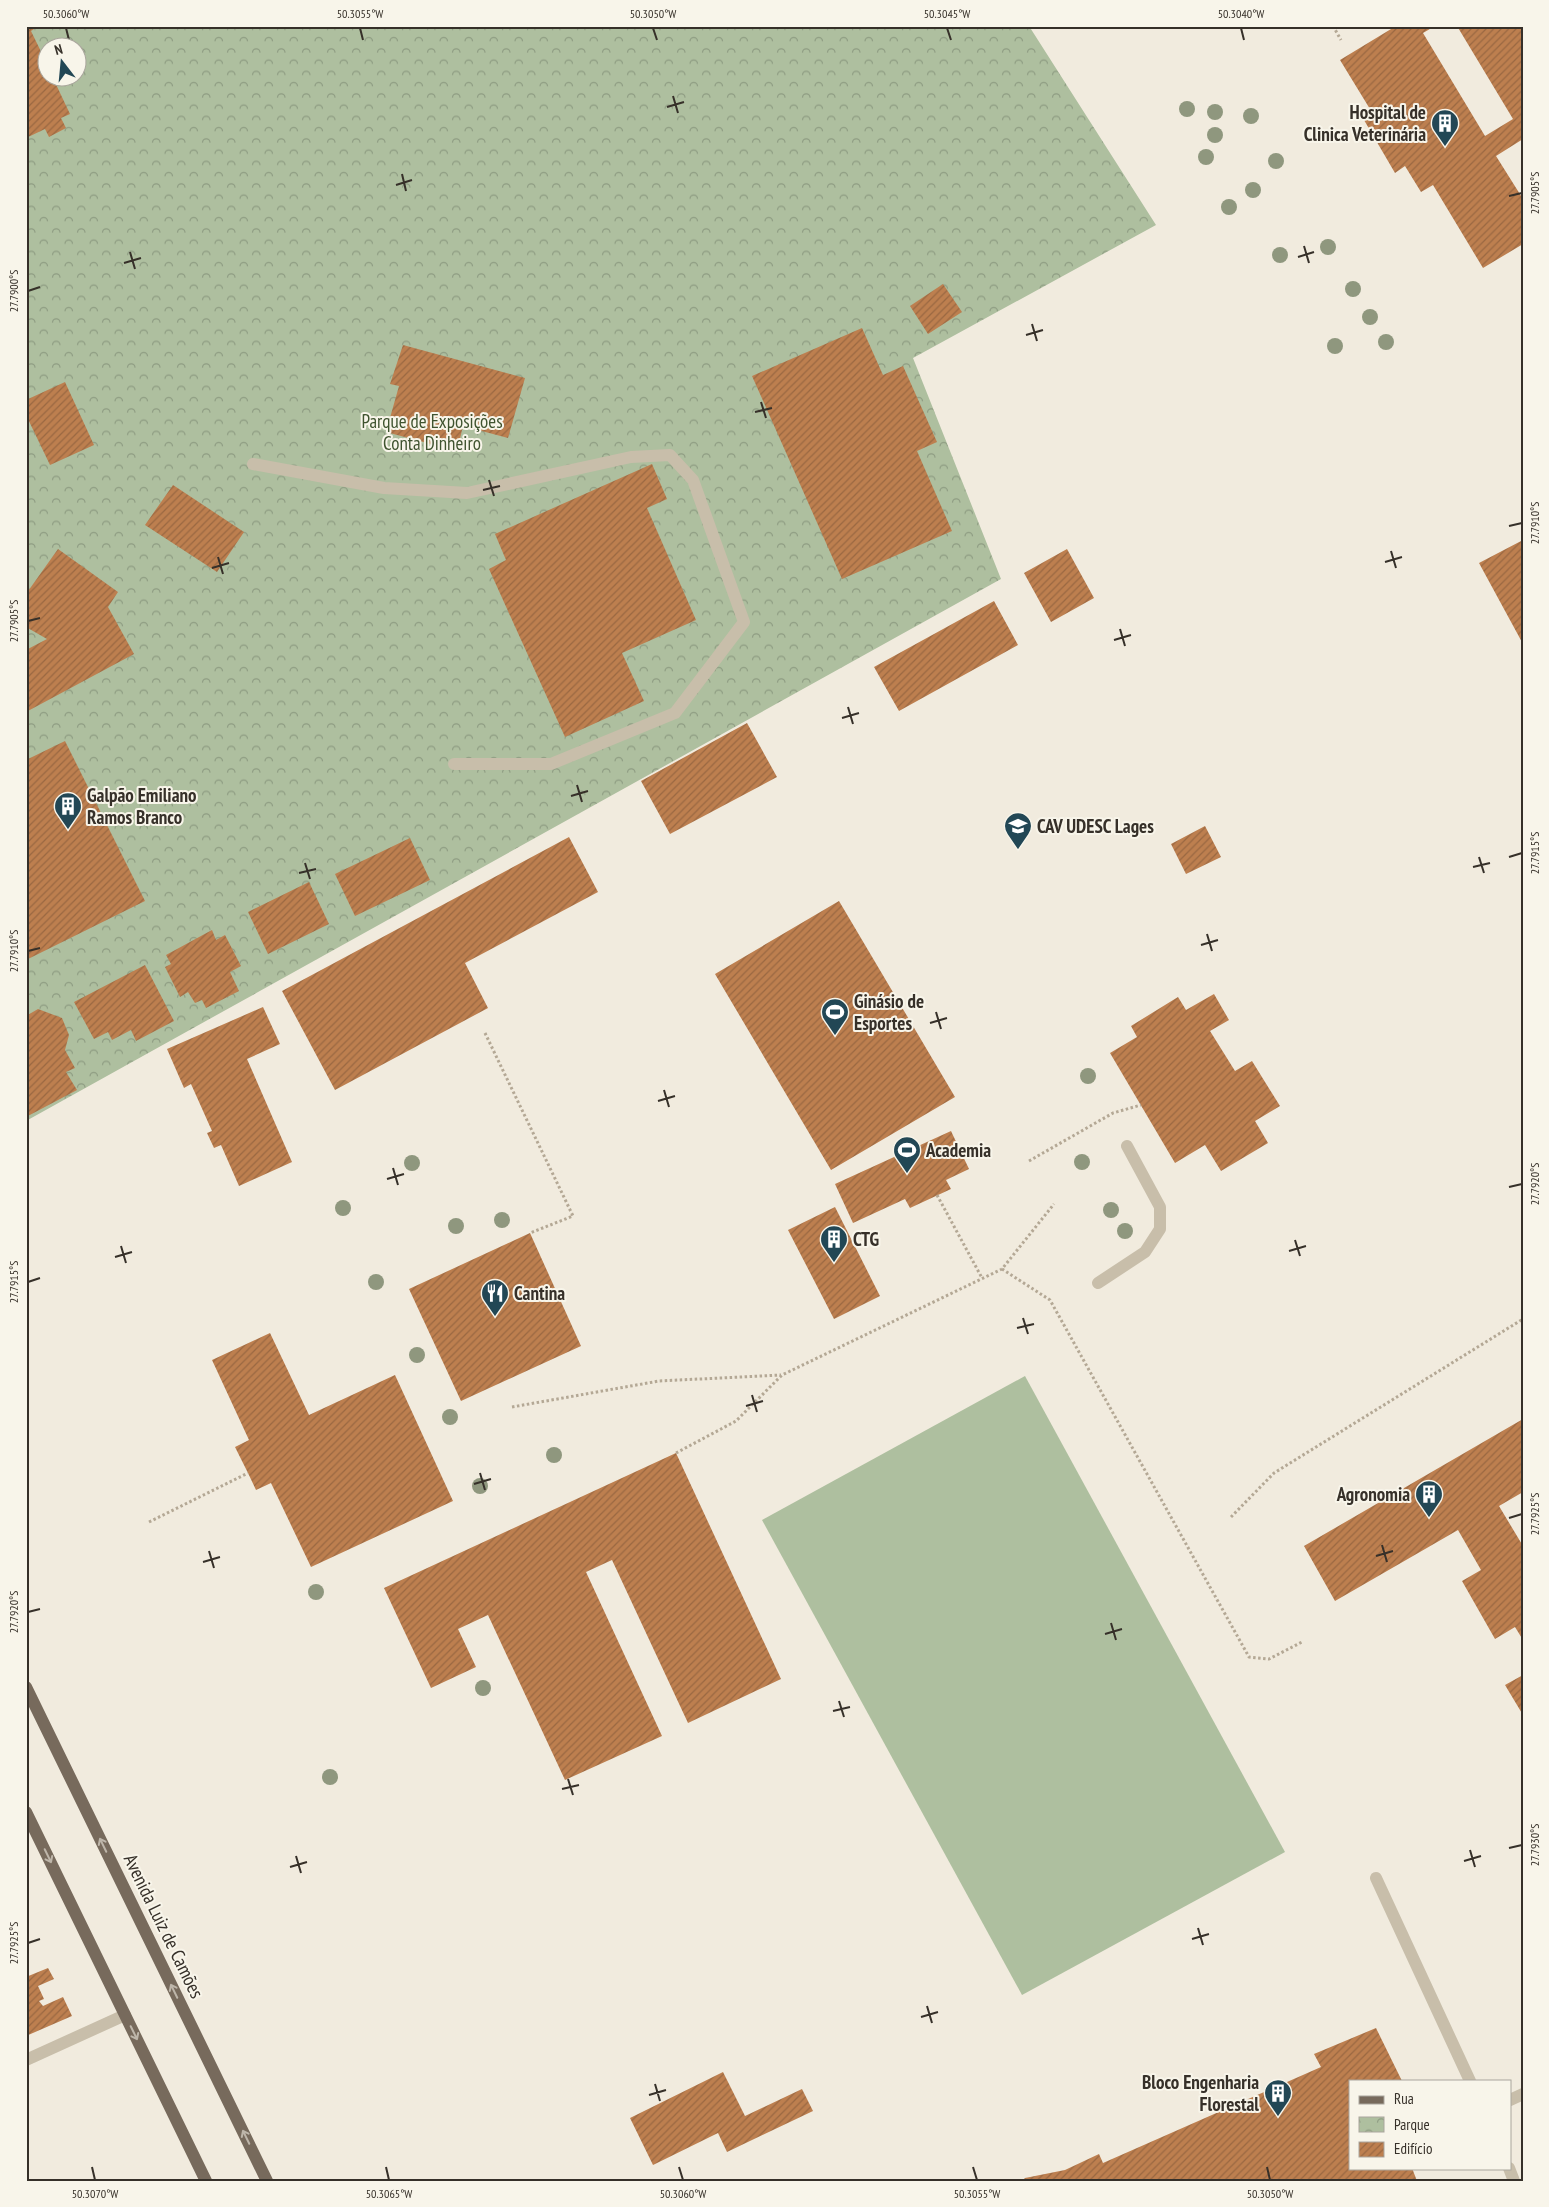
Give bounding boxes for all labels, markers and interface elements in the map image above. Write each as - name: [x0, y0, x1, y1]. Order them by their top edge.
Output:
- text: 50.3060°W: [43, 6, 89, 21]
- text: 50.3055°W: [337, 6, 383, 21]
- text: 50.3050°W: [630, 6, 676, 21]
- text: 50.3045°W: [924, 6, 970, 21]
- text: 50.3040°W: [1218, 6, 1264, 21]
- north arrow: [38, 38, 88, 88]
- text: N: [52, 40, 65, 59]
- place label: Hospital de Clinica Veterinária: [1304, 100, 1426, 146]
- building icon: Hospital de Clinica Veterinária: [1430, 108, 1460, 147]
- text: 27.7905°S: [1527, 172, 1542, 214]
- text: 27.7900°S: [6, 270, 21, 312]
- park label: Parque de Exposições Conta Dinheiro: [361, 409, 503, 455]
- text: 27.7910°S: [1527, 502, 1542, 544]
- text: 27.7905°S: [6, 600, 21, 642]
- place label: Galpão Emiliano Ramos Branco: [87, 783, 196, 829]
- building icon: Galpão Emiliano Ramos Branco: [53, 791, 83, 830]
- school or university icon: CAV UDESC Lages: [1003, 811, 1033, 850]
- place label: CAV UDESC Lages: [1037, 814, 1154, 838]
- text: 27.7915°S: [1527, 832, 1542, 874]
- text: 27.7910°S: [6, 930, 21, 972]
- place label: Ginásio de Esportes: [854, 989, 924, 1035]
- sports icon: Ginásio de Esportes: [820, 997, 850, 1036]
- sports icon: Academia: [892, 1135, 922, 1174]
- place label: Academia: [925, 1138, 991, 1162]
- text: 27.7920°S: [1527, 1163, 1542, 1205]
- building icon: CTG: [819, 1224, 849, 1263]
- place label: CTG: [853, 1227, 879, 1251]
- text: 27.7915°S: [6, 1261, 21, 1303]
- restaurant icon: Cantina: [480, 1278, 510, 1317]
- place label: Cantina: [514, 1281, 565, 1305]
- building icon: Agronomia: [1414, 1479, 1444, 1518]
- place label: Agronomia: [1336, 1482, 1410, 1506]
- text: 27.7925°S: [1527, 1493, 1542, 1535]
- text: 27.7920°S: [6, 1591, 21, 1633]
- text: 27.7930°S: [1527, 1824, 1542, 1866]
- one-way arrow: [98, 1838, 108, 1853]
- one-way arrow: [43, 1848, 53, 1863]
- street label: Avenida Luiz de Camões: [119, 1850, 209, 2002]
- text: 27.7925°S: [6, 1922, 21, 1964]
- one-way arrow: [169, 1984, 179, 1999]
- one-way arrow: [129, 2026, 139, 2041]
- place label: Bloco Engenharia Florestal: [1142, 2070, 1259, 2116]
- building icon: Bloco Engenharia Florestal: [1263, 2078, 1293, 2117]
- legend: [1349, 2080, 1512, 2170]
- text: Rua: [1394, 2089, 1414, 2108]
- text: Parque: [1394, 2115, 1430, 2134]
- one-way arrow: [241, 2130, 250, 2145]
- text: Edifício: [1394, 2139, 1432, 2158]
- text: 50.3070°W: [72, 2186, 118, 2201]
- text: 50.3065°W: [366, 2186, 412, 2201]
- text: 50.3060°W: [660, 2186, 706, 2201]
- text: 50.3055°W: [954, 2186, 1000, 2201]
- text: 50.3050°W: [1247, 2186, 1293, 2201]

